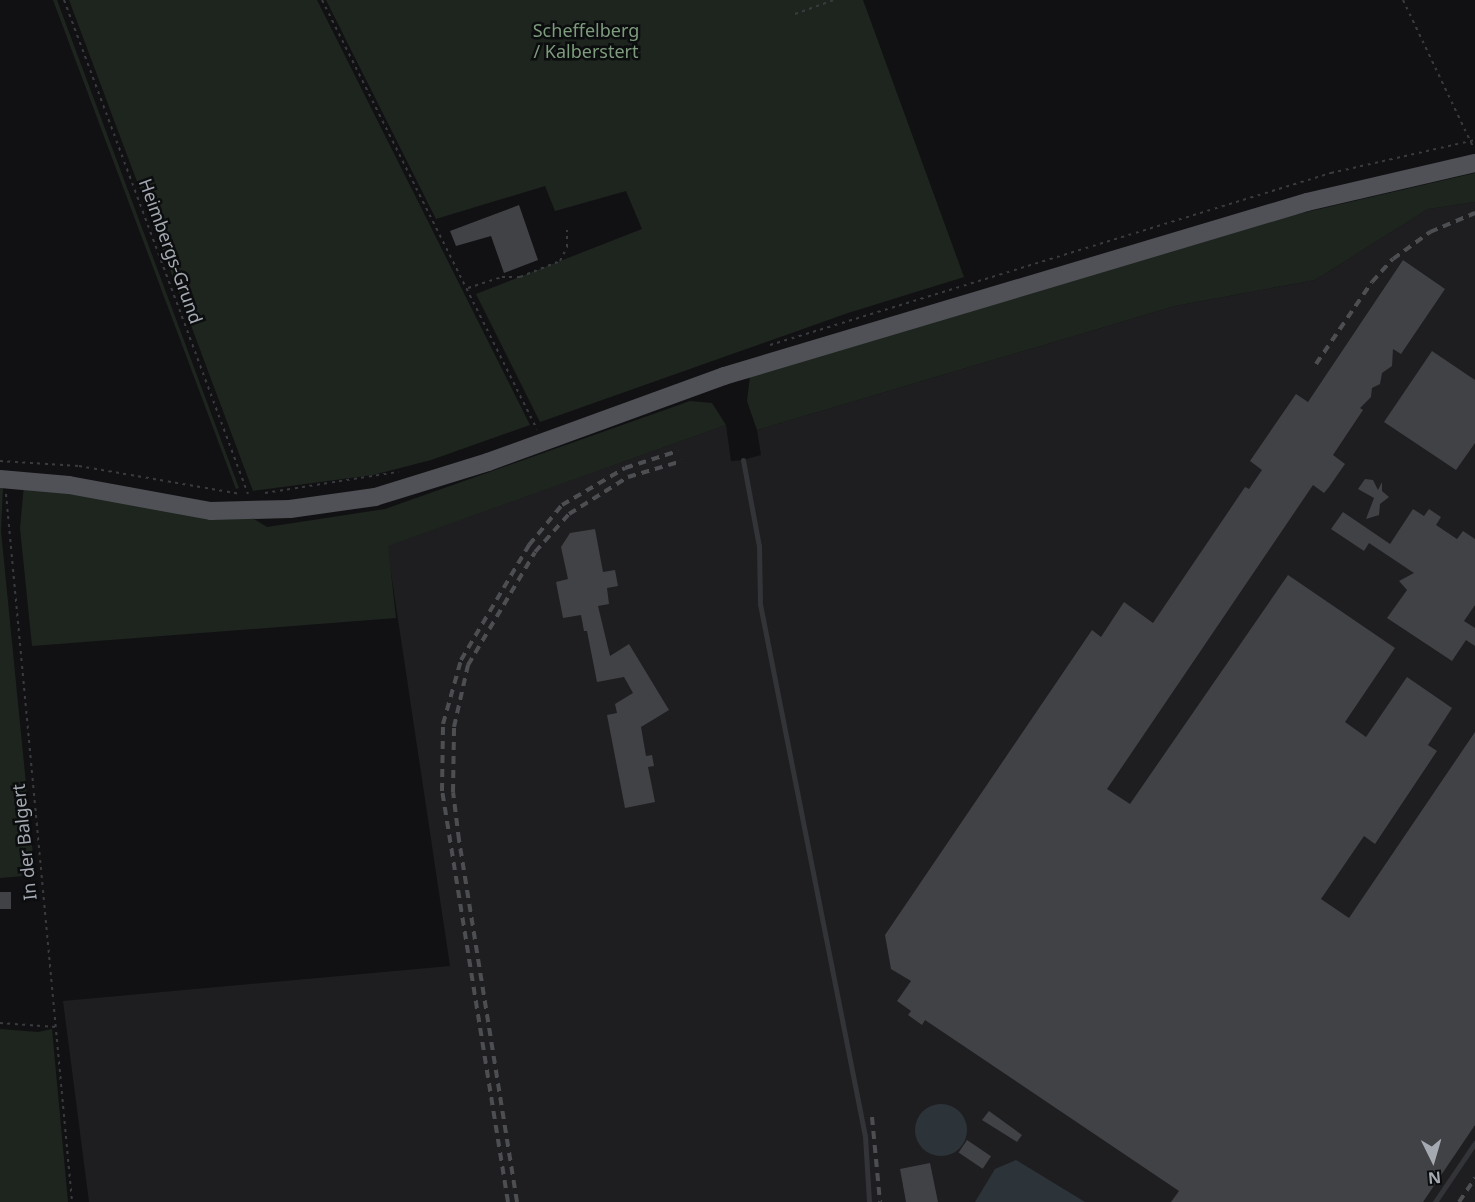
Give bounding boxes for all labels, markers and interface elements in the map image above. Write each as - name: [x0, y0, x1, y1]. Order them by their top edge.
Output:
- park label: Scheffelberg / Kalberstert: [533, 20, 639, 63]
- street label: Heimbergs-Grund: [135, 176, 207, 326]
- street label: In der Balgert: [7, 783, 41, 901]
- north arrow: [1403, 1130, 1463, 1190]
- text: N: [1427, 1166, 1442, 1189]

